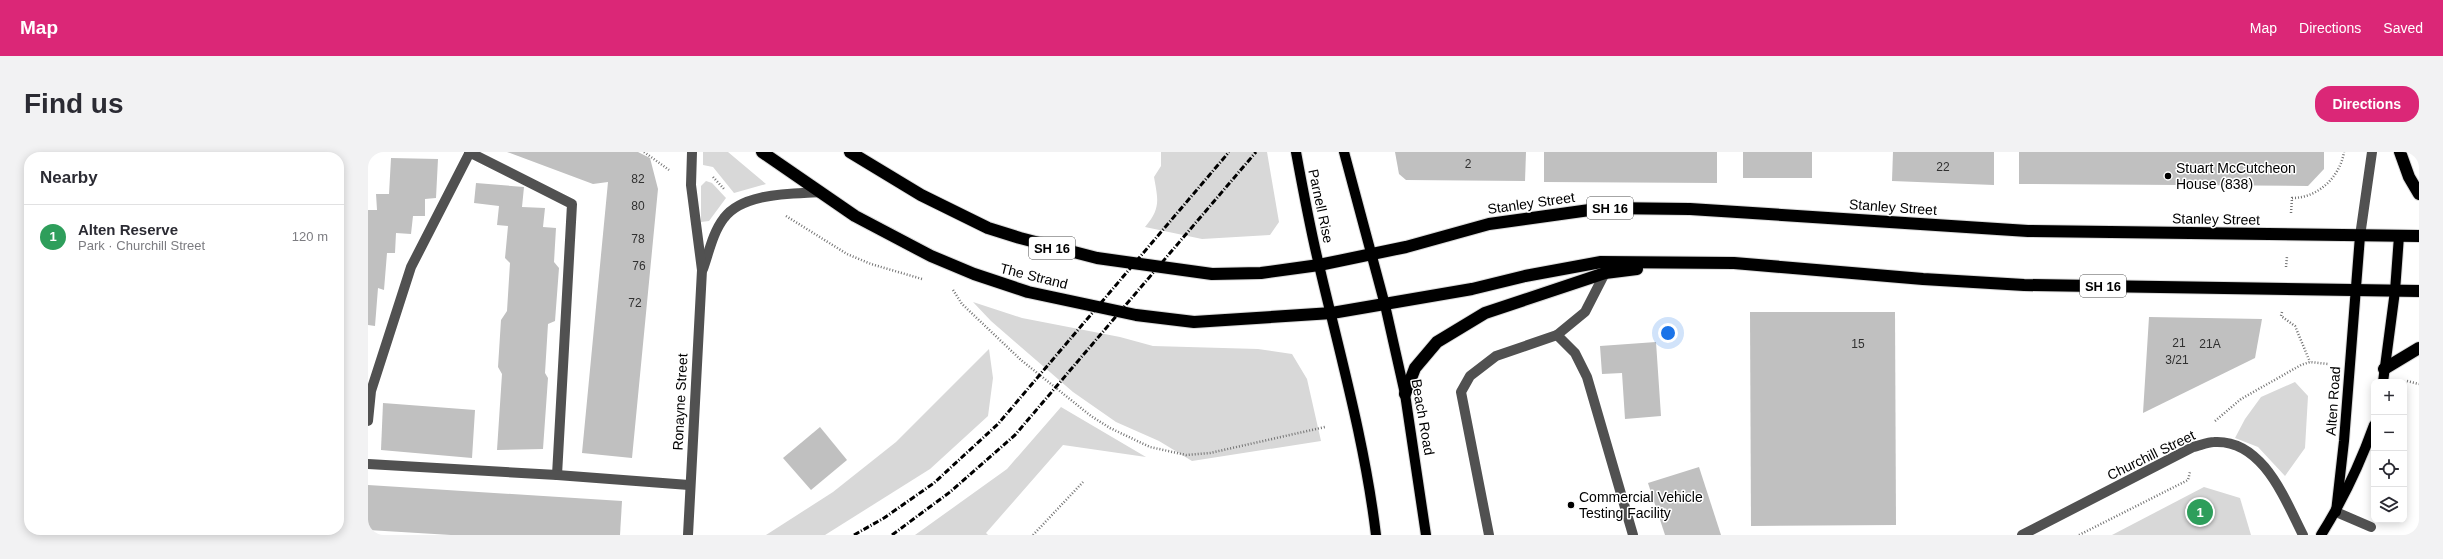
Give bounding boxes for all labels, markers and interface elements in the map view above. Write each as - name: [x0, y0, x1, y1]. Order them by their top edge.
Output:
- text: Map: [20, 17, 58, 38]
- text: Map: [2250, 20, 2277, 36]
- text: Directions: [2299, 20, 2361, 36]
- text: Saved: [2383, 20, 2423, 36]
- button: Directions: [2315, 86, 2419, 122]
- text: Find us: [24, 88, 124, 119]
- house number: 2: [1465, 157, 1472, 171]
- house number: 22: [1936, 160, 1950, 174]
- place label: Stuart McCutcheon House (838): [2176, 160, 2296, 192]
- street label: Parnell Rise: [1305, 167, 1337, 245]
- text: Nearby: [40, 168, 98, 187]
- marker: Stuart McCutcheon House (838): [2163, 171, 2173, 181]
- house number: 82: [631, 172, 645, 186]
- street label: Stanley Street: [1486, 189, 1576, 217]
- street label: Stanley Street: [1849, 196, 1938, 218]
- road number: SH 16: [1587, 197, 1633, 219]
- house number: 80: [631, 199, 645, 213]
- street label: Stanley Street: [2172, 210, 2260, 228]
- text: Alten Reserve: [78, 221, 178, 238]
- text: 1: [49, 229, 57, 244]
- text: 120 m: [292, 229, 328, 244]
- house number: 78: [631, 232, 645, 246]
- road number: SH 16: [1029, 237, 1075, 259]
- text: Park · Churchill Street: [78, 238, 205, 253]
- house number: 76: [632, 259, 646, 273]
- street label: The Strand: [998, 260, 1070, 292]
- road number: SH 16: [2080, 275, 2126, 297]
- house number: 72: [628, 296, 642, 310]
- your location: [1658, 323, 1678, 343]
- house number: 21: [2172, 336, 2186, 350]
- house number: 15: [1851, 337, 1865, 351]
- house number: 21A: [2199, 337, 2221, 351]
- street label: Ronayne Street: [669, 353, 691, 451]
- house number: 3/21: [2165, 353, 2189, 367]
- street label: Alten Road: [2323, 366, 2343, 436]
- street label: Beach Road: [1408, 378, 1438, 456]
- map controls: [2371, 379, 2407, 523]
- button: +: [2371, 379, 2407, 415]
- button: −: [2371, 415, 2407, 451]
- street label: Churchill Street: [2104, 427, 2198, 483]
- button: locate: [2371, 451, 2407, 487]
- button: layers: [2371, 487, 2407, 523]
- place label: Commercial Vehicle Testing Facility: [1579, 489, 1703, 521]
- pin: 1: [2187, 497, 2213, 527]
- marker: Commercial Vehicle Testing Facility: [1566, 500, 1576, 510]

